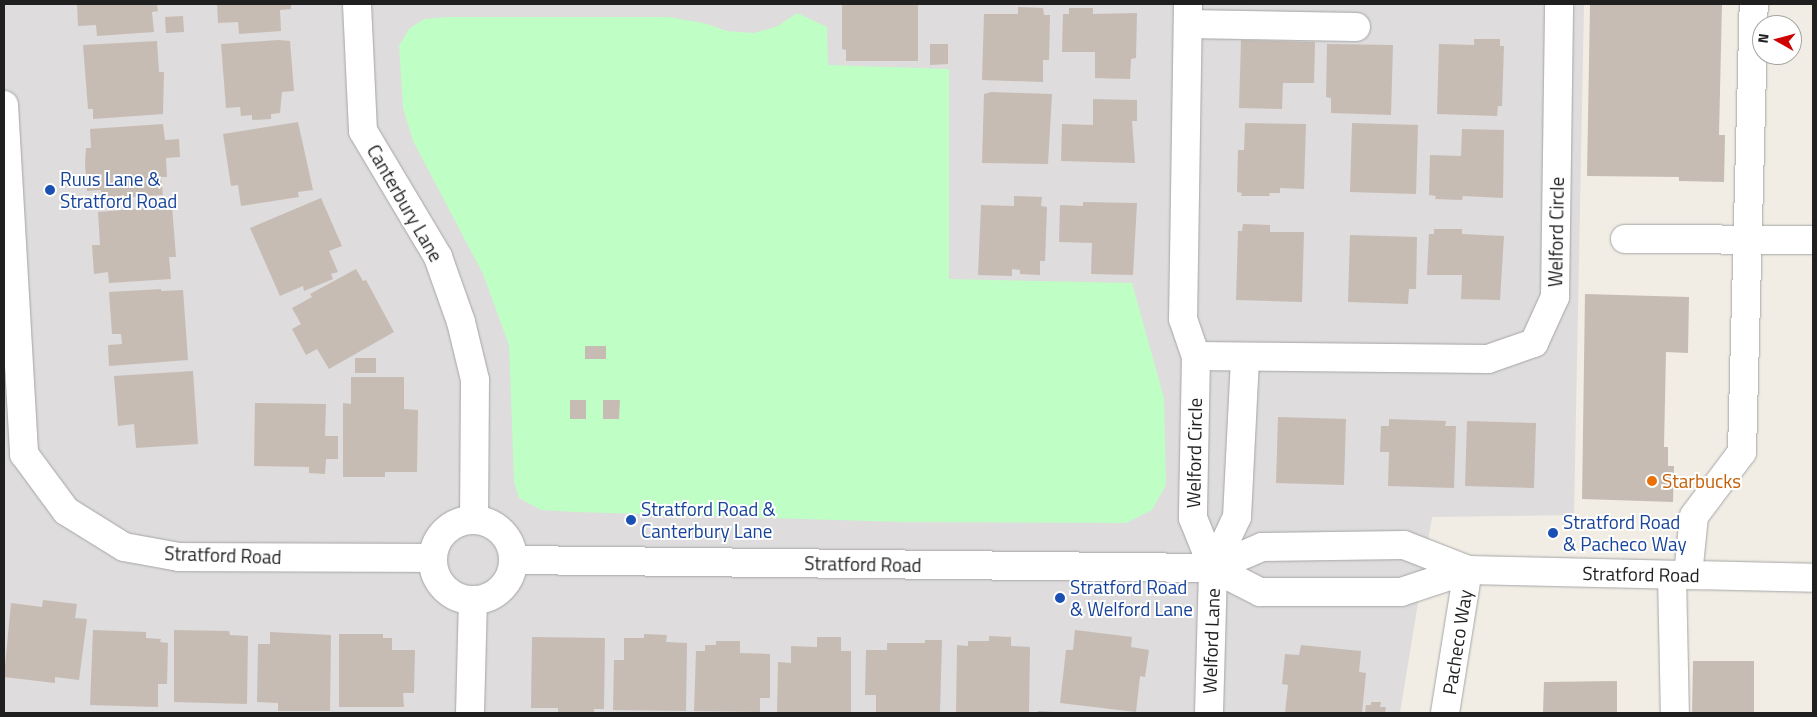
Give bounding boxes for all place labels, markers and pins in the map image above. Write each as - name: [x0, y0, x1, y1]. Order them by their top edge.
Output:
- place label: Ruus Lane & Stratford Road: [60, 168, 177, 212]
- marker: Ruus Lane & Stratford Road: [44, 184, 56, 196]
- place label: Starbucks: [1662, 470, 1741, 492]
- marker: Starbucks: [1646, 475, 1658, 487]
- place label: Stratford Road & Canterbury Lane: [641, 498, 776, 542]
- place label: Stratford Road & Pacheco Way: [1563, 511, 1687, 555]
- marker: Stratford Road & Canterbury Lane: [625, 514, 637, 526]
- marker: Stratford Road & Pacheco Way: [1547, 527, 1559, 539]
- place label: Stratford Road & Welford Lane: [1070, 576, 1193, 620]
- marker: Stratford Road & Welford Lane: [1054, 592, 1066, 604]

